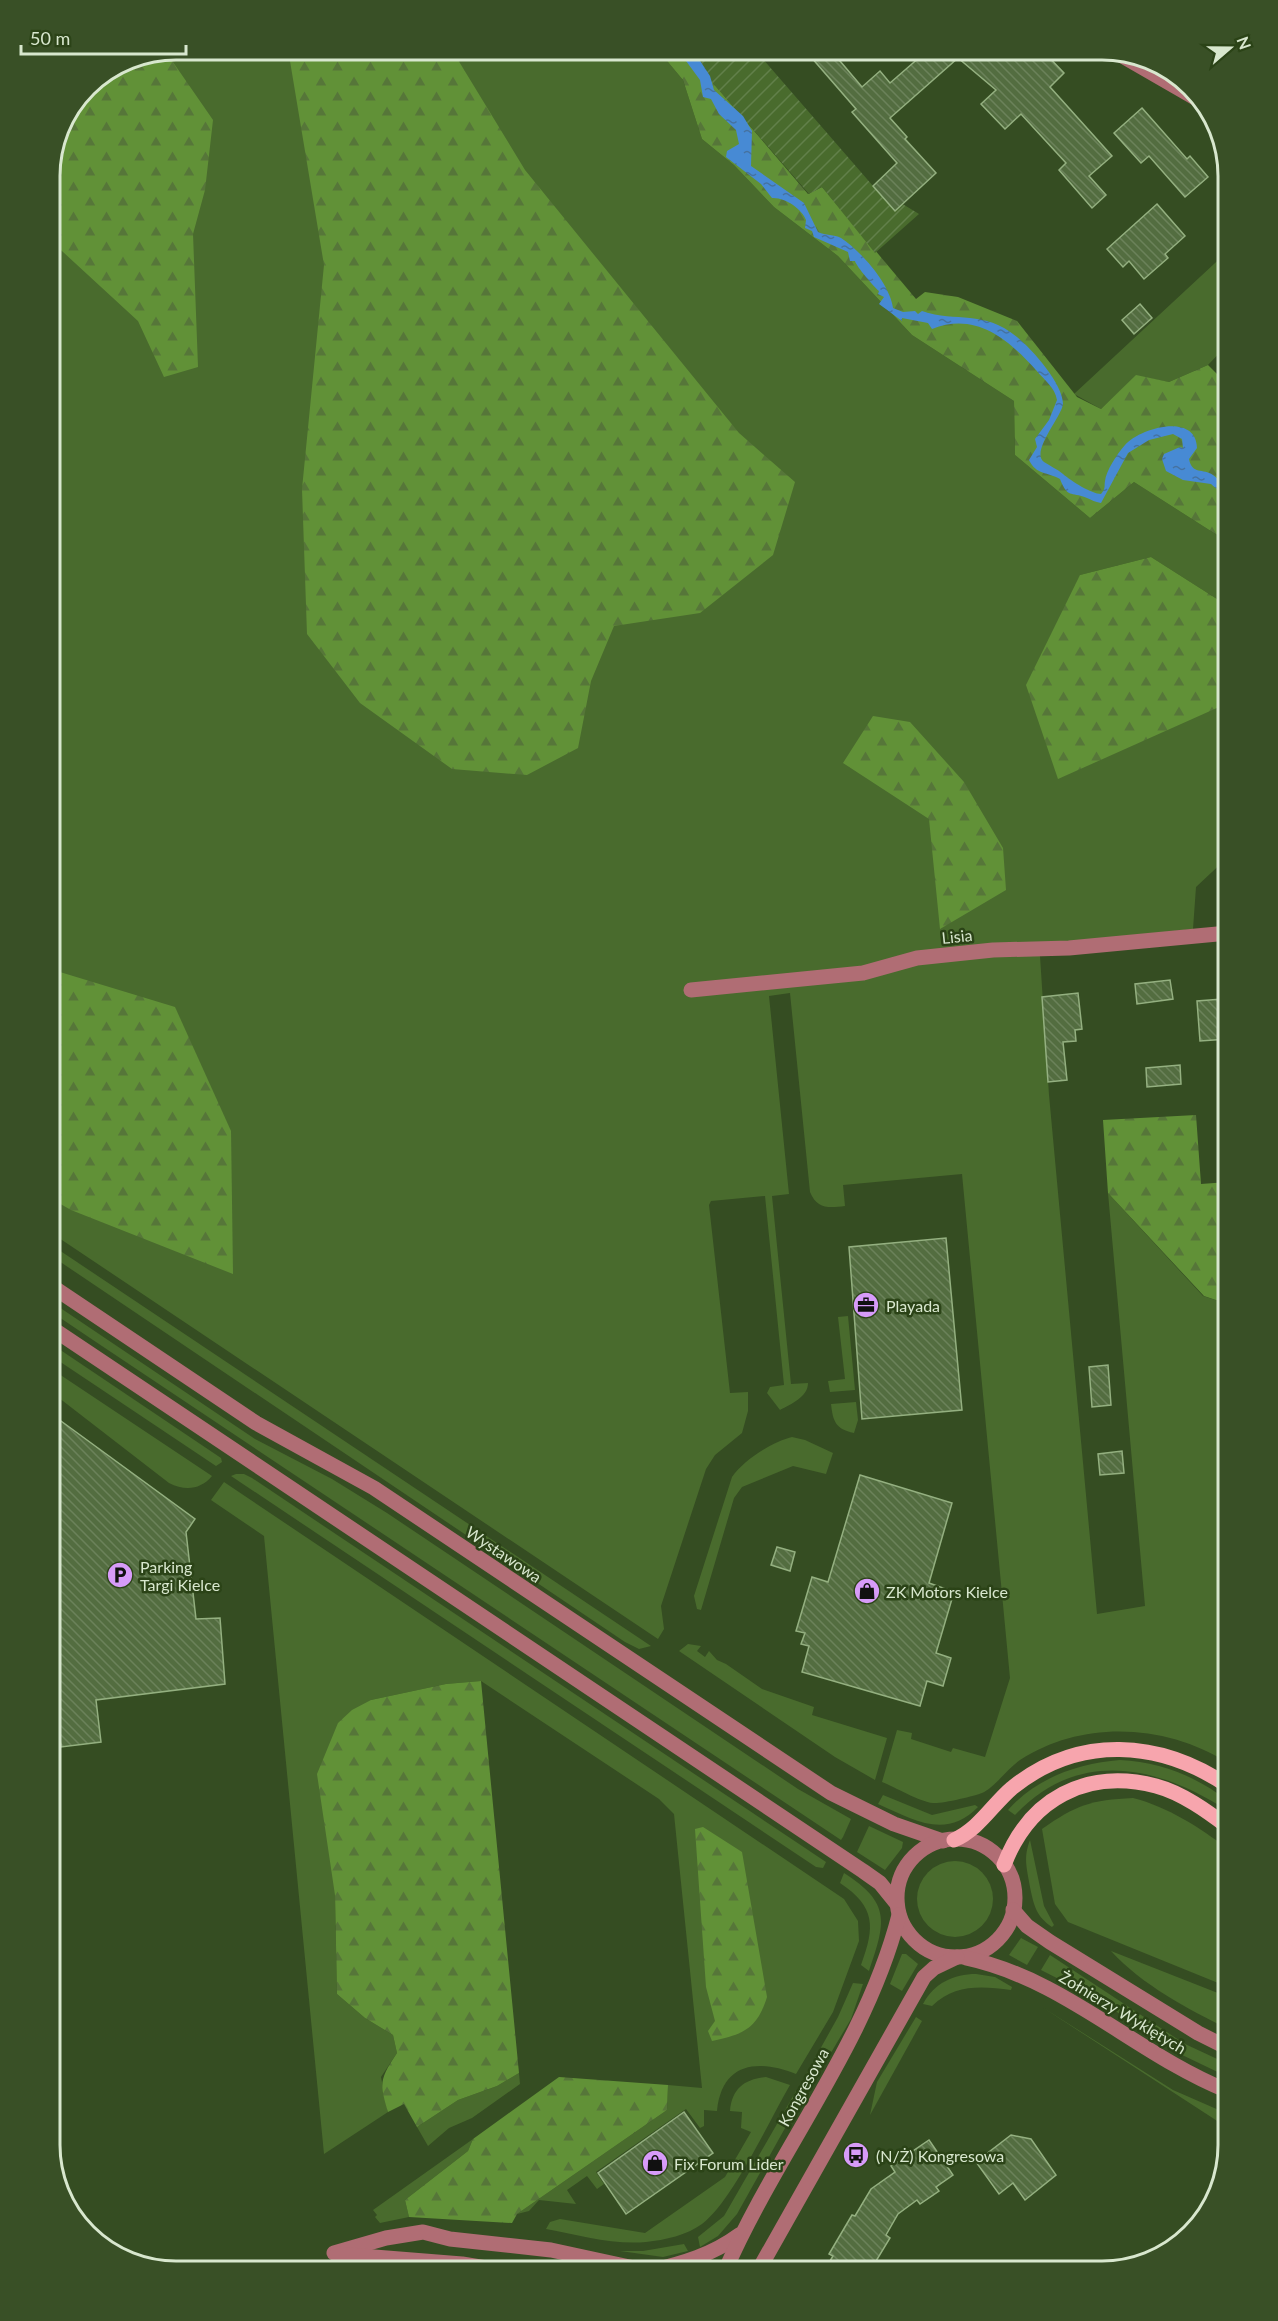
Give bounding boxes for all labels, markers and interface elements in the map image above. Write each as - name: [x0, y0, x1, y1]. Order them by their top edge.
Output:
- scale bar: [21, 18, 186, 56]
- north arrow: [1200, 18, 1260, 78]
- text: 50 m: [30, 27, 70, 49]
- text: N: [1234, 34, 1256, 52]
- street label: Lisia: [941, 925, 973, 947]
- office icon: Playada: [851, 1290, 881, 1320]
- place label: Playada: [886, 1296, 940, 1315]
- street label: Wystawowa: [463, 1522, 545, 1586]
- place label: Parking Targi Kielce: [140, 1557, 220, 1594]
- parking icon: Parking Targi Kielce: [105, 1560, 135, 1590]
- shop icon: ZK Motors Kielce: [852, 1576, 882, 1606]
- place label: ZK Motors Kielce: [886, 1582, 1008, 1601]
- street label: Żołnierzy Wyklętych: [1056, 1967, 1190, 2057]
- street label: Kongresowa: [774, 2045, 832, 2129]
- bus stop icon: (N/Ż) Kongresowa: [841, 2140, 871, 2170]
- place label: (N/Ż) Kongresowa: [876, 2146, 1004, 2165]
- shop icon: Fix Forum Lider: [640, 2148, 670, 2178]
- place label: Fix Forum Lider: [674, 2154, 784, 2173]

